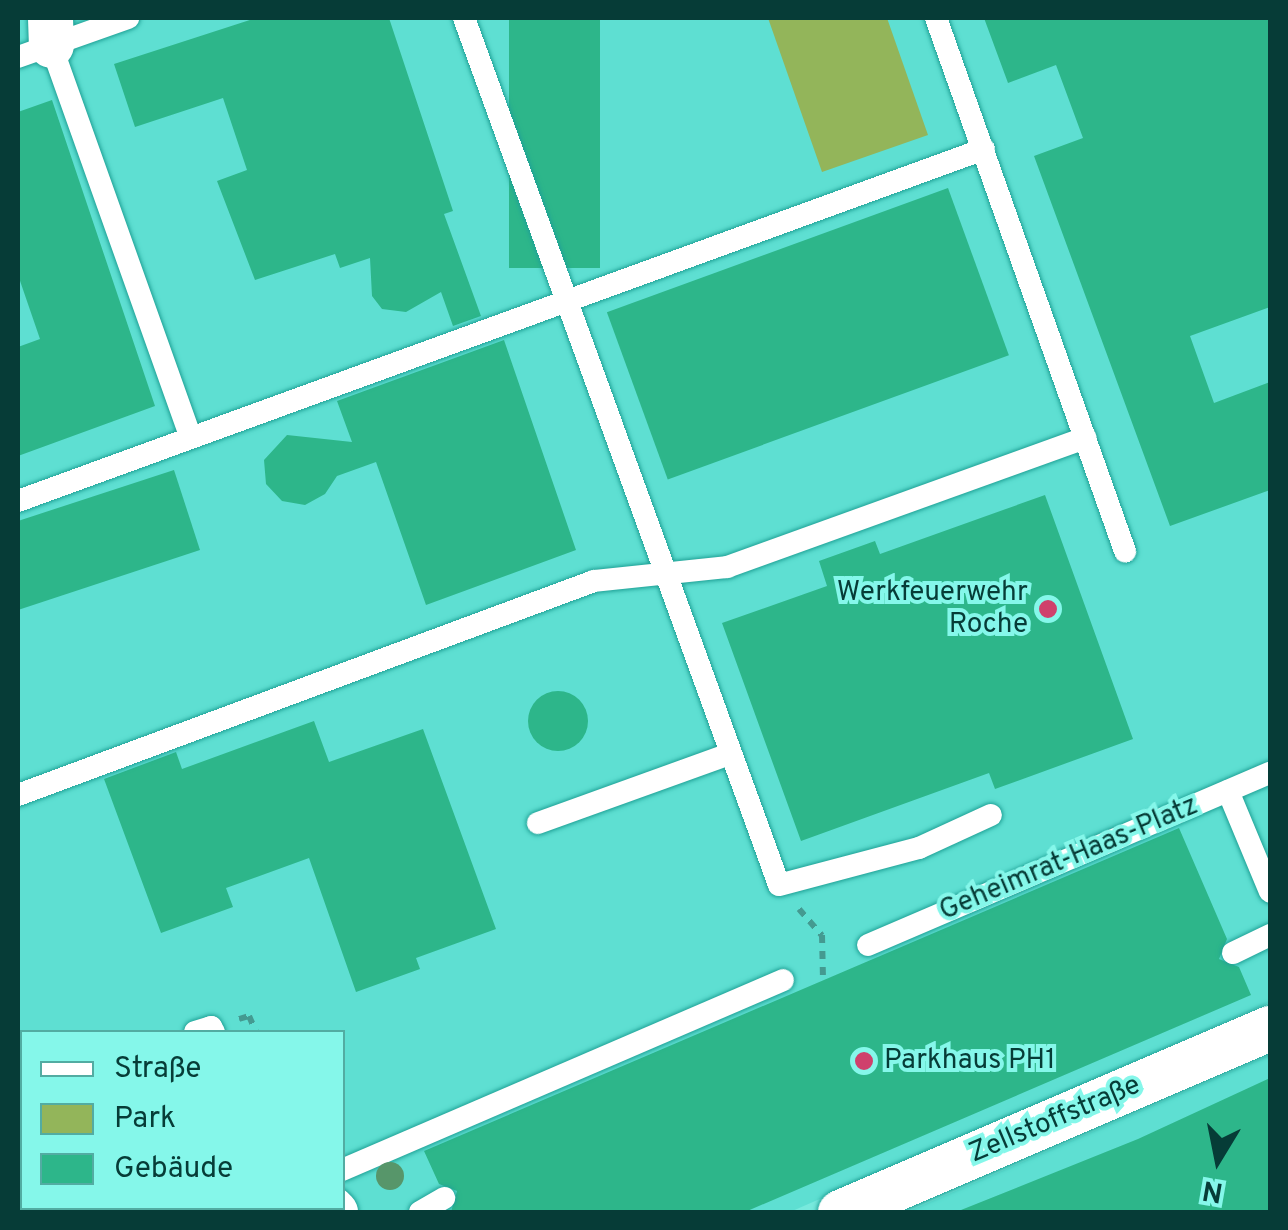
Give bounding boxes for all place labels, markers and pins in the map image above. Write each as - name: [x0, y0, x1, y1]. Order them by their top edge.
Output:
- place label: Werkfeuerwehr Roche: [837, 576, 1028, 642]
- marker: Werkfeuerwehr Roche: [1037, 598, 1059, 620]
- place label: Parkhaus PH1: [884, 1044, 1056, 1078]
- marker: Parkhaus PH1: [853, 1050, 875, 1072]

